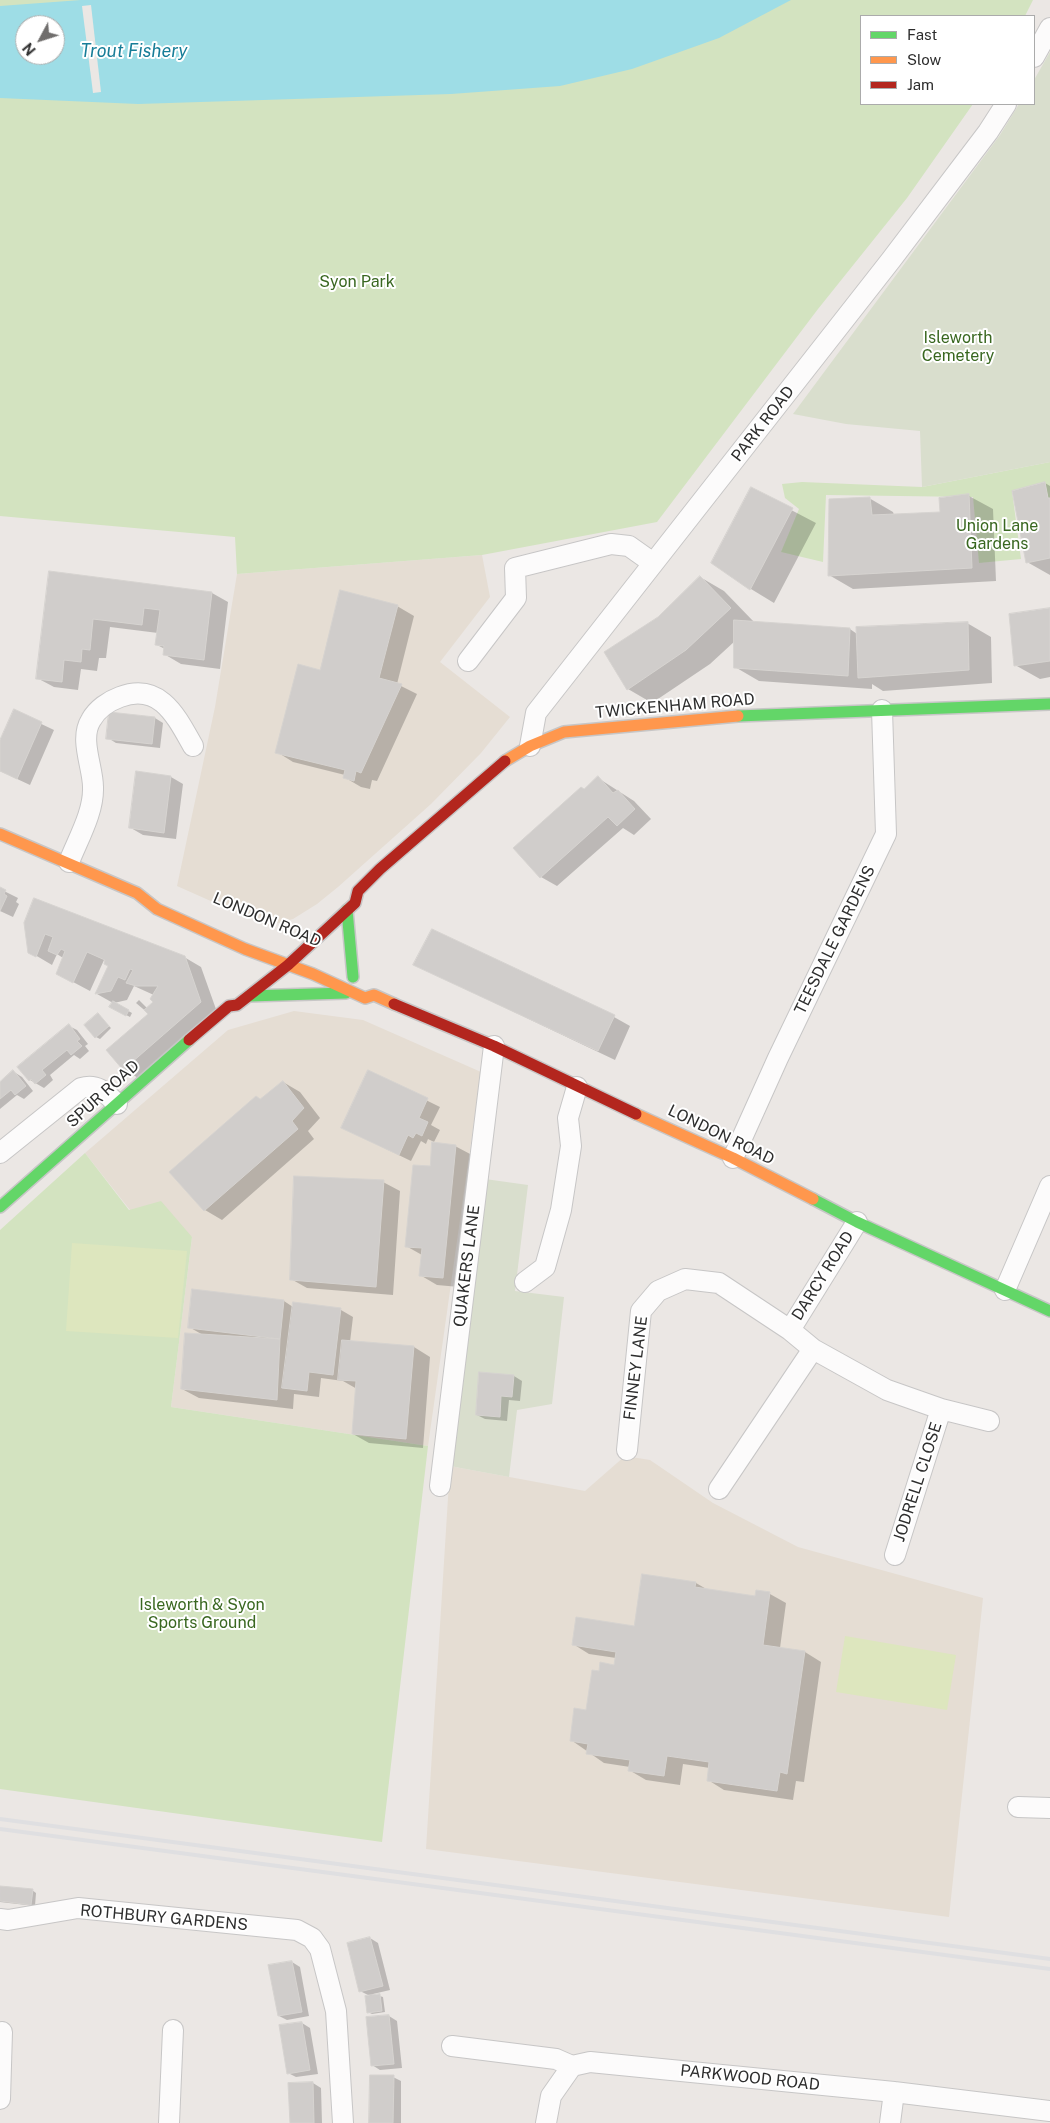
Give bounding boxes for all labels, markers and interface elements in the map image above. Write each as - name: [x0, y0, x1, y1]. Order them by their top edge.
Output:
- north arrow: [15, 15, 65, 65]
- legend: [860, 15, 1035, 105]
- text: Fast: [907, 26, 937, 43]
- text: N: [20, 40, 39, 58]
- water label: Trout Fishery: [80, 40, 188, 62]
- text: Slow: [907, 51, 941, 68]
- text: Jam: [907, 76, 934, 93]
- park label: Syon Park: [319, 272, 395, 292]
- park label: Isleworth Cemetery: [922, 328, 994, 366]
- street label: PARK ROAD: [728, 382, 798, 466]
- park label: Union Lane Gardens: [956, 516, 1038, 554]
- street label: TWICKENHAM ROAD: [595, 689, 755, 723]
- street label: TEESDALE GARDENS: [791, 862, 879, 1018]
- street label: LONDON ROAD: [210, 889, 324, 951]
- street label: SPUR ROAD: [63, 1056, 143, 1132]
- street label: LONDON ROAD: [665, 1101, 777, 1169]
- street label: QUAKERS LANE: [450, 1204, 484, 1328]
- street label: DARCY ROAD: [788, 1228, 858, 1324]
- street label: FINNEY LANE: [620, 1315, 652, 1421]
- street label: JODRELL CLOSE: [890, 1420, 946, 1544]
- park label: Isleworth & Syon Sports Ground: [139, 1595, 265, 1633]
- street label: ROTHBURY GARDENS: [79, 1901, 249, 1935]
- street label: PARKWOOD ROAD: [679, 2061, 821, 2095]

